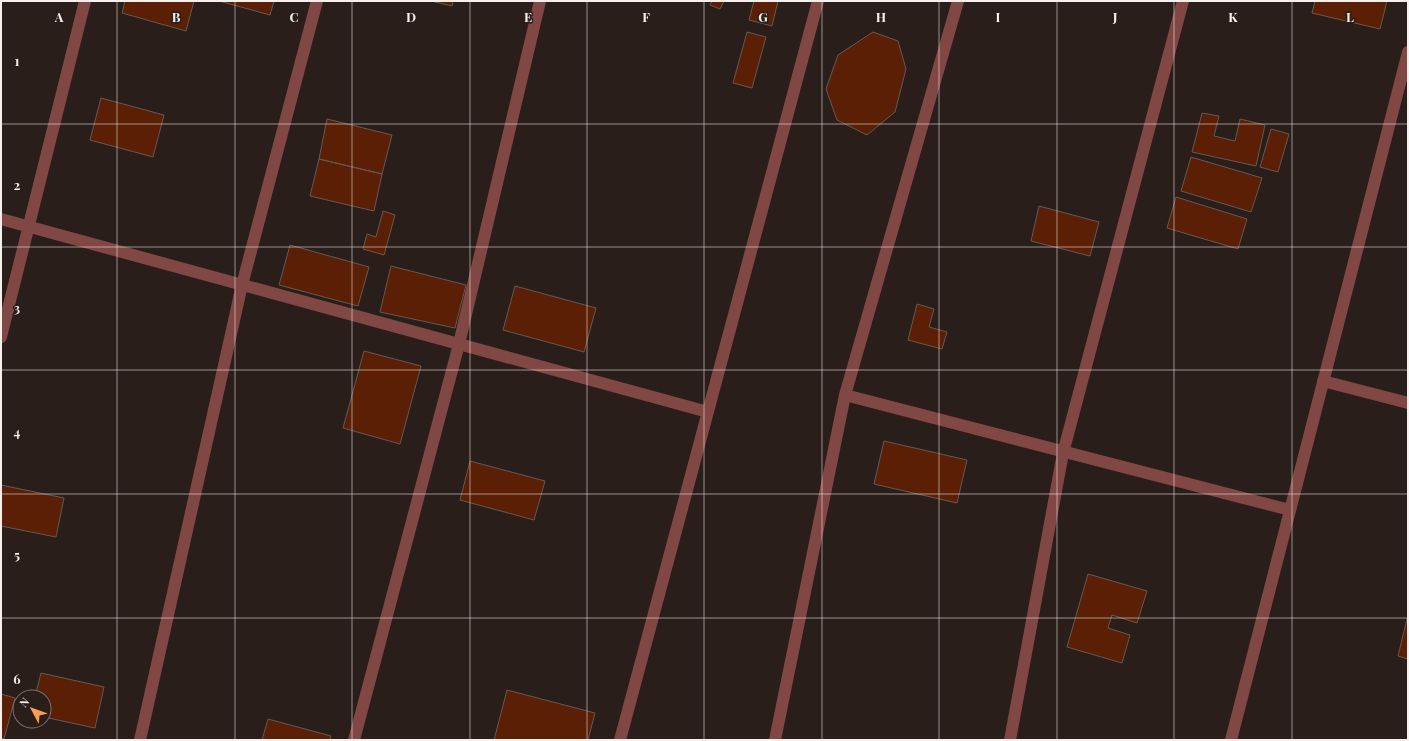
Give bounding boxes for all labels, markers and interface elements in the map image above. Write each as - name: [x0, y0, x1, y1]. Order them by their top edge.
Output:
- text: A: [54, 8, 64, 25]
- text: B: [172, 8, 181, 25]
- text: C: [289, 8, 299, 25]
- text: D: [406, 8, 416, 25]
- text: E: [524, 8, 532, 25]
- text: F: [642, 8, 650, 25]
- text: G: [758, 8, 768, 25]
- text: H: [876, 8, 886, 25]
- text: I: [996, 8, 1001, 25]
- text: J: [1112, 8, 1118, 25]
- text: K: [1228, 8, 1238, 25]
- text: L: [1346, 8, 1354, 25]
- text: 1: [15, 52, 20, 69]
- text: 2: [14, 176, 21, 193]
- text: 3: [14, 299, 20, 316]
- text: 4: [14, 423, 21, 440]
- text: 5: [14, 546, 20, 563]
- text: 6: [13, 670, 21, 687]
- north arrow: [12, 689, 52, 729]
- text: N: [16, 694, 32, 710]

